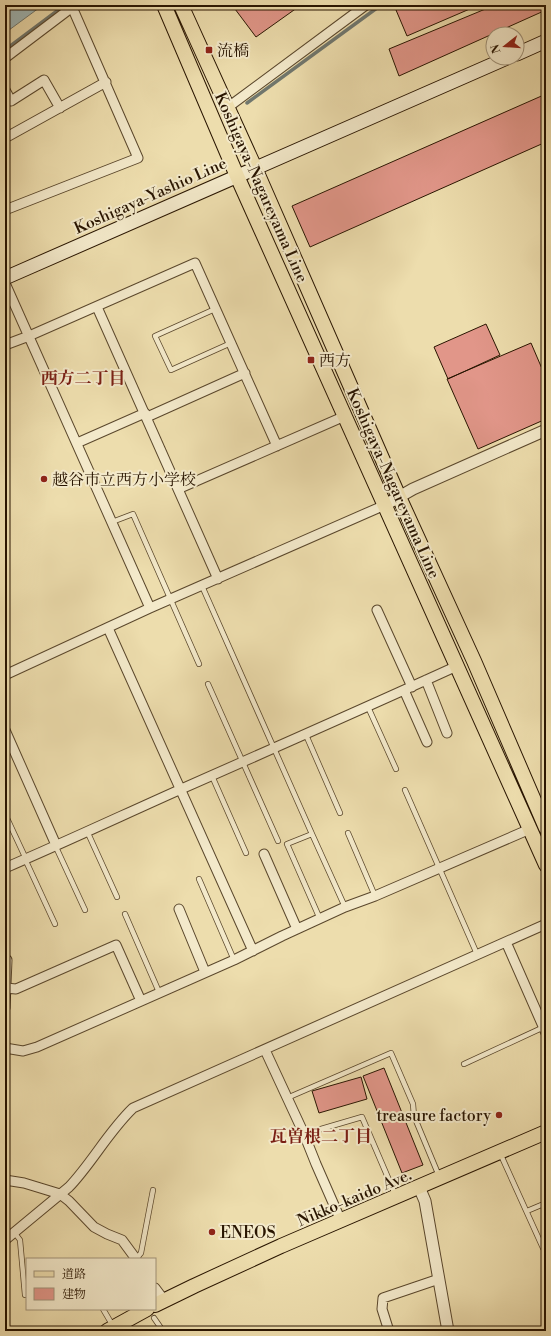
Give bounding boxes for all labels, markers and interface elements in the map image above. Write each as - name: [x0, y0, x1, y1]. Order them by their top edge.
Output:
- north arrow: [485, 26, 525, 66]
- place label: 流橋: [217, 41, 249, 61]
- text: N: [488, 42, 504, 55]
- marker: 流橋: [204, 45, 214, 55]
- street label: Koshigaya-Nagareyama Line: [210, 89, 312, 286]
- street label: Koshigaya-Yashio Line: [71, 153, 230, 239]
- place label: 西方: [319, 351, 351, 371]
- marker: 西方: [306, 355, 316, 365]
- district label: 西方二丁目: [41, 368, 126, 390]
- street label: Koshigaya-Nagareyama Line: [342, 385, 444, 582]
- place label: 越谷市立西方小学校: [52, 470, 196, 490]
- marker: 越谷市立西方小学校: [39, 474, 49, 484]
- place label: treasure factory: [376, 1106, 491, 1126]
- marker: treasure factory: [494, 1110, 504, 1120]
- district label: 瓦曽根二丁目: [270, 1126, 372, 1148]
- street label: Nikko-kaido Ave.: [294, 1165, 415, 1231]
- place label: ENEOS: [220, 1223, 276, 1243]
- marker: ENEOS: [207, 1227, 217, 1237]
- legend: [26, 1258, 156, 1310]
- text: 道路: [62, 1267, 86, 1282]
- text: 建物: [62, 1287, 86, 1302]

